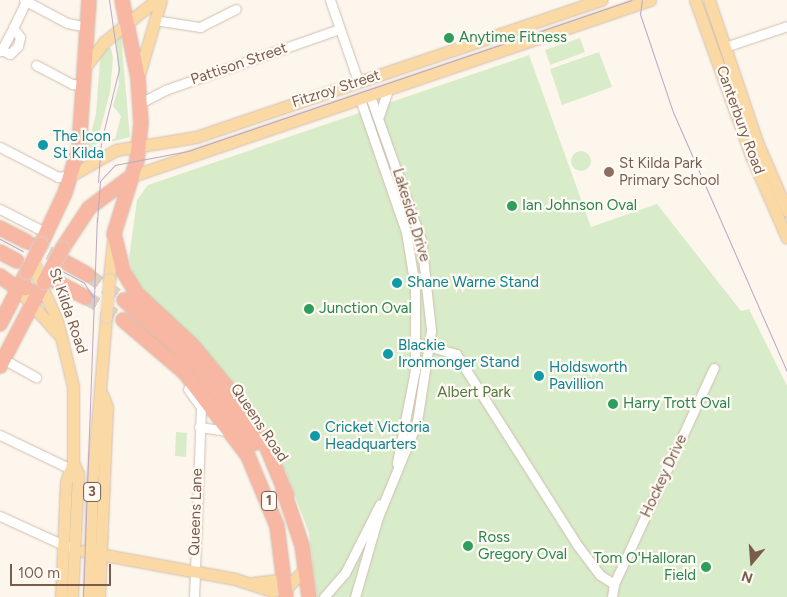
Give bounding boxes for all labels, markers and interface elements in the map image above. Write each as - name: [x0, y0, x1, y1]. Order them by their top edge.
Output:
- place label: Anytime Fitness: [459, 29, 567, 47]
- marker: Anytime Fitness: [443, 32, 455, 44]
- street label: Pattison Street: [188, 39, 290, 89]
- street label: Canterbury Road: [712, 63, 768, 177]
- street label: Fitzroy Street: [290, 66, 382, 112]
- place label: The Icon St Kilda: [53, 127, 111, 162]
- marker: The Icon St Kilda: [37, 139, 49, 151]
- place label: St Kilda Park Primary School: [619, 154, 720, 189]
- street label: Lakeside Drive: [388, 166, 434, 264]
- marker: St Kilda Park Primary School: [603, 166, 615, 178]
- place label: Ian Johnson Oval: [522, 197, 637, 215]
- marker: Ian Johnson Oval: [506, 200, 518, 212]
- street label: St Kilda Road: [45, 266, 91, 356]
- place label: Shane Warne Stand: [407, 274, 539, 292]
- marker: Shane Warne Stand: [391, 277, 403, 289]
- place label: Junction Oval: [319, 300, 412, 318]
- marker: Junction Oval: [303, 303, 315, 315]
- place label: Blackie Ironmonger Stand: [398, 336, 519, 371]
- marker: Blackie Ironmonger Stand: [382, 348, 394, 360]
- place label: Holdsworth Pavillion: [549, 358, 627, 393]
- marker: Holdsworth Pavillion: [533, 370, 545, 382]
- street label: Queens Road: [226, 381, 292, 465]
- park label: Albert Park: [437, 384, 511, 402]
- place label: Harry Trott Oval: [623, 395, 730, 413]
- marker: Harry Trott Oval: [607, 398, 619, 410]
- place label: Cricket Victoria Headquarters: [325, 418, 430, 453]
- marker: Cricket Victoria Headquarters: [309, 430, 321, 442]
- street label: Hockey Drive: [637, 432, 691, 520]
- street label: Queens Lane: [185, 468, 207, 556]
- road number: 3: [82, 481, 102, 504]
- road number: 1: [260, 490, 278, 512]
- place label: Ross Gregory Oval: [478, 528, 567, 563]
- north arrow: [727, 537, 777, 587]
- marker: Ross Gregory Oval: [462, 540, 474, 552]
- place label: Tom O'Halloran Field: [594, 549, 696, 584]
- scale bar: [12, 554, 114, 586]
- marker: Tom O'Halloran Field: [700, 561, 712, 573]
- text: 100 m: [18, 564, 60, 582]
- text: N: [739, 567, 755, 587]

